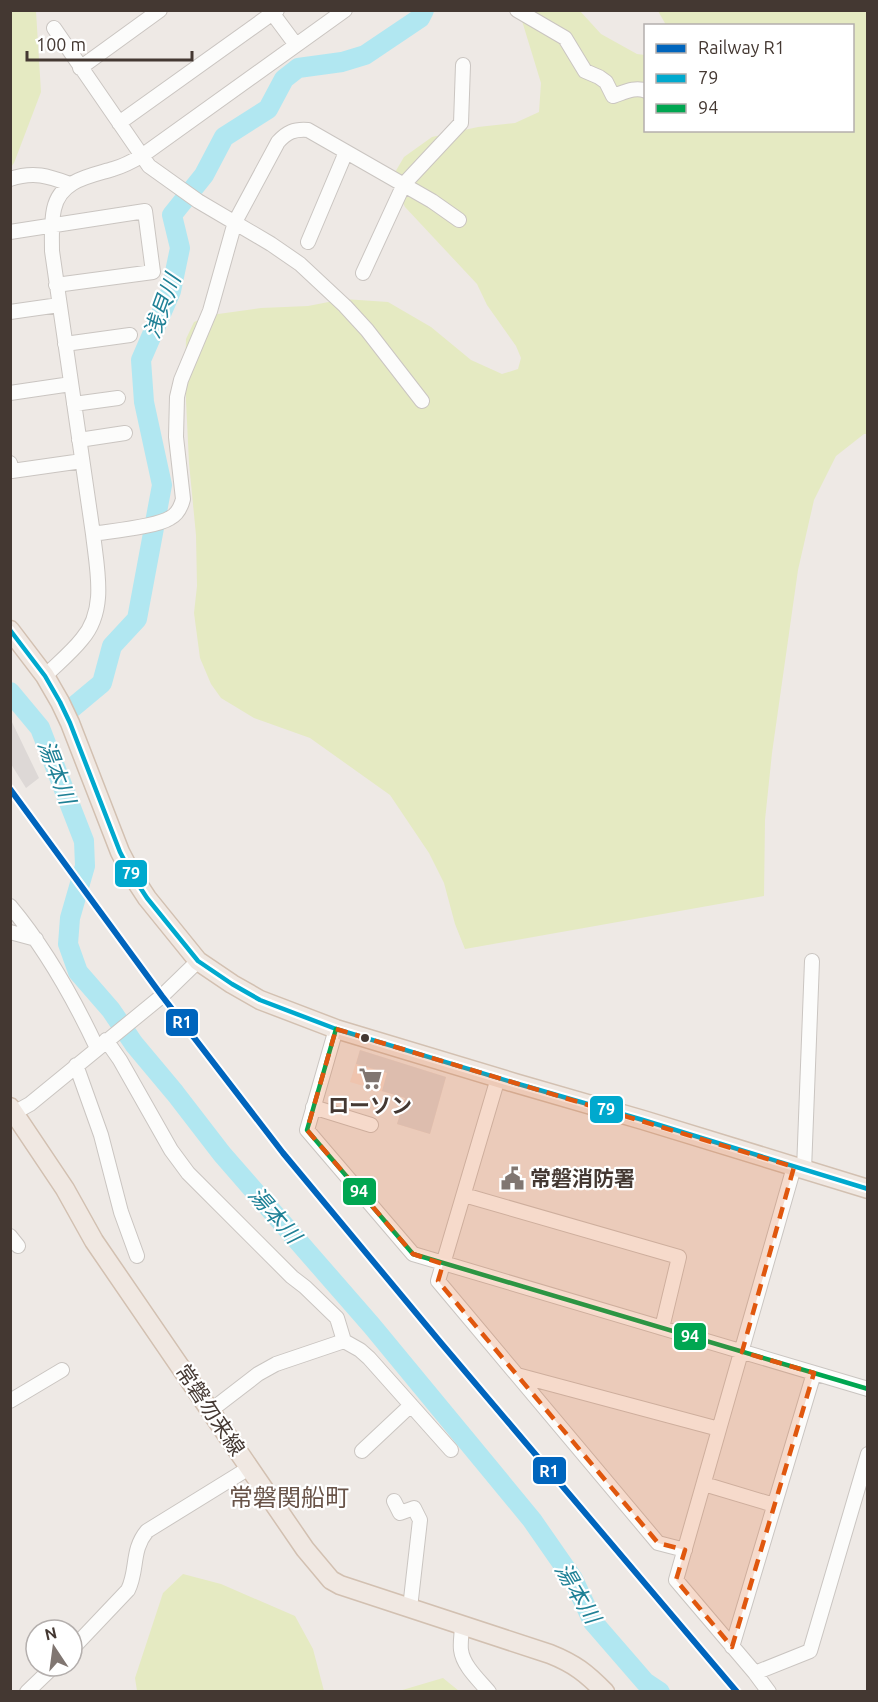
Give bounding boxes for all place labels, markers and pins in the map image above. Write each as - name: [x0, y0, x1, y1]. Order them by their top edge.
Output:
- unlabelled marker: [359, 1032, 371, 1044]
- supermarket icon: ローソン: [357, 1065, 383, 1091]
- place label: ローソン: [328, 1093, 412, 1117]
- public building icon: 常磐消防署: [499, 1166, 525, 1192]
- place label: 常磐消防署: [530, 1166, 635, 1190]

